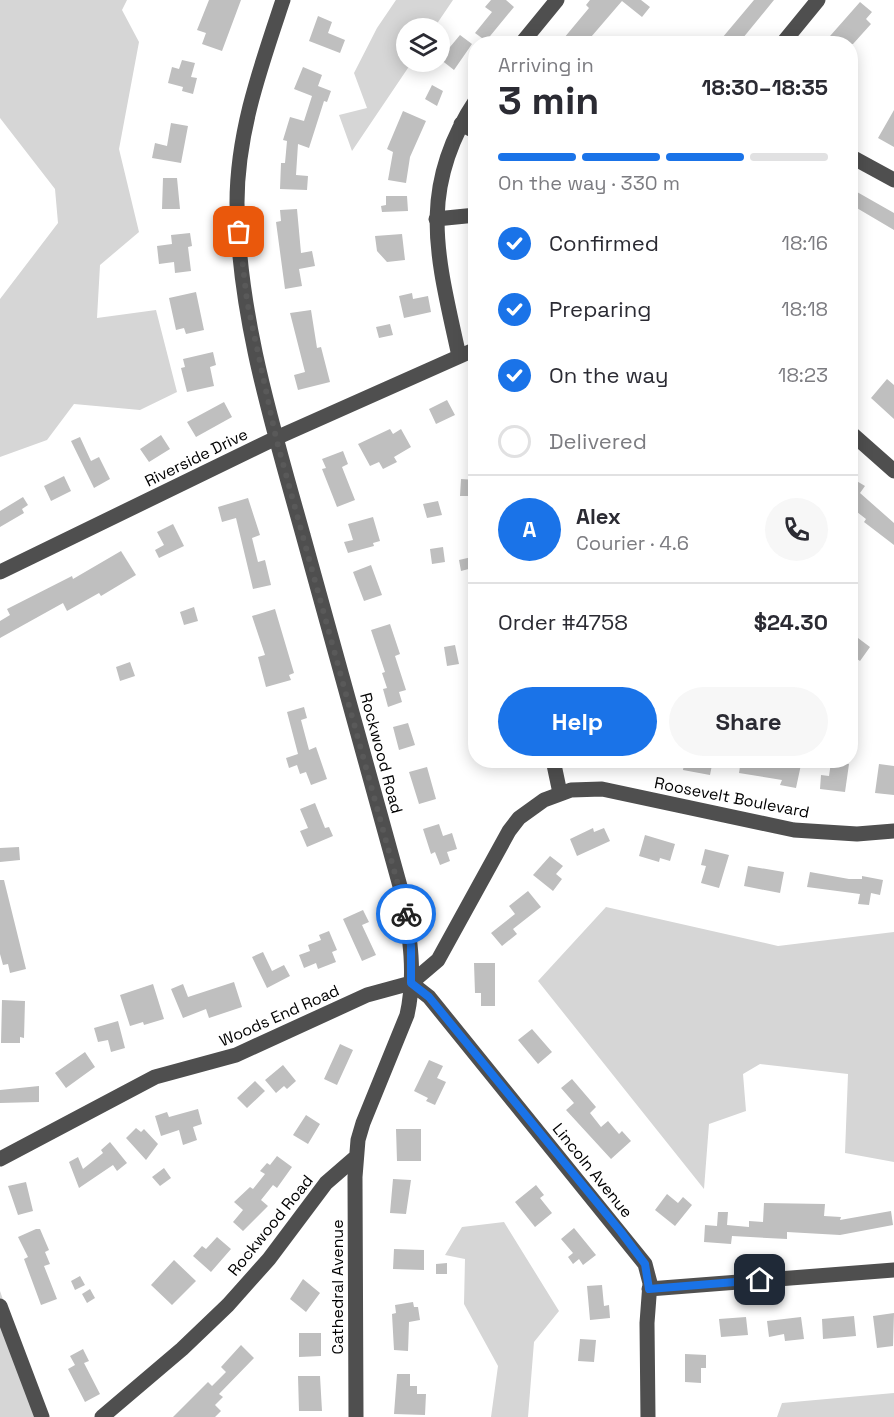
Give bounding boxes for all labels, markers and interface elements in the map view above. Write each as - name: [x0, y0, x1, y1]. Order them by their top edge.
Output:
- map controls: [396, 18, 450, 72]
- button: layers: [396, 18, 450, 72]
- text: Arriving in: [498, 52, 594, 78]
- text: 18:30–18:35: [702, 73, 828, 101]
- text: 3 min: [498, 76, 599, 125]
- text: On the way · 330 m: [498, 170, 680, 196]
- pin: [213, 206, 264, 257]
- icon: bag: [222, 215, 255, 248]
- icon: check: [498, 227, 531, 260]
- text: Confirmed: [549, 229, 659, 257]
- text: 18:16: [782, 230, 828, 256]
- icon: check: [498, 293, 531, 326]
- text: Preparing: [549, 295, 651, 323]
- text: 18:18: [781, 296, 828, 322]
- icon: check: [498, 359, 531, 392]
- text: On the way: [549, 361, 668, 389]
- text: 18:23: [778, 362, 828, 388]
- street label: Riverside Drive: [141, 423, 251, 491]
- text: Delivered: [549, 427, 647, 455]
- button: phone: [765, 498, 828, 561]
- text: Alex: [576, 502, 621, 530]
- text: A: [523, 515, 536, 543]
- text: Courier · 4.6: [576, 530, 689, 556]
- text: Order #4758: [498, 608, 628, 636]
- text: $24.30: [754, 608, 828, 636]
- button: Help: [498, 687, 657, 756]
- button: Share: [669, 687, 828, 756]
- street label: Rockwood Road: [355, 690, 408, 816]
- street label: Roosevelt Boulevard: [653, 772, 811, 823]
- courier: [376, 884, 436, 944]
- icon: bike: [390, 898, 423, 931]
- street label: Woods End Road: [216, 980, 342, 1051]
- street label: Lincoln Avenue: [548, 1119, 637, 1222]
- street label: Rockwood Road: [223, 1170, 318, 1280]
- street label: Cathedral Avenue: [327, 1219, 348, 1355]
- pin: [734, 1254, 785, 1305]
- icon: home: [743, 1263, 776, 1296]

